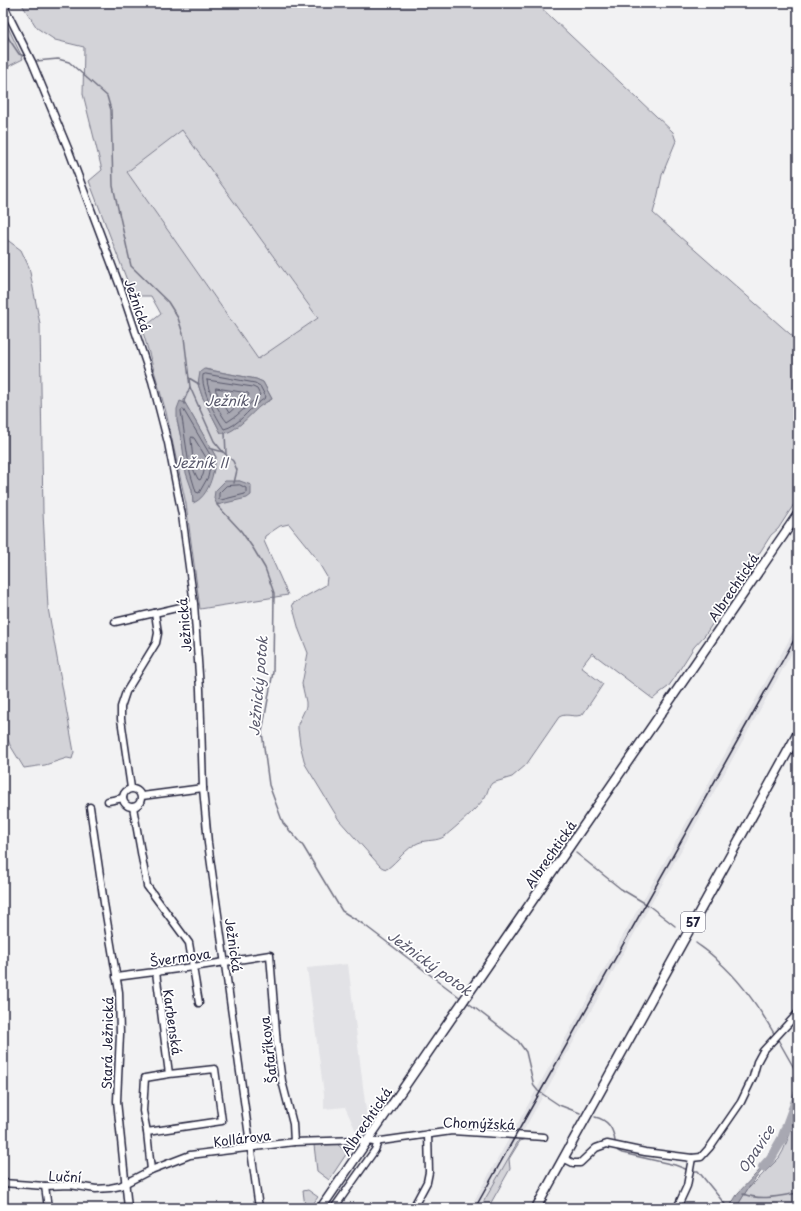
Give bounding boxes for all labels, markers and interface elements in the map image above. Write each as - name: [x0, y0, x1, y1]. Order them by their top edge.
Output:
- street label: Ježnická: [120, 276, 156, 335]
- water label: Ježník I: [205, 390, 259, 411]
- water label: Ježník II: [172, 452, 230, 473]
- street label: Albrechtická: [703, 548, 763, 625]
- street label: Ježnická: [172, 596, 196, 653]
- water label: Ježnický potok: [243, 635, 273, 737]
- street label: Albrechtická: [520, 816, 581, 892]
- road number: 57: [681, 912, 705, 932]
- street label: Ježnická: [221, 917, 247, 974]
- water label: Ježnický potok: [383, 925, 477, 1001]
- street label: Švermova: [148, 943, 212, 971]
- street label: Karbenská: [159, 988, 187, 1057]
- street label: Stará Ježnická: [97, 996, 117, 1090]
- street label: Šafaříkova: [254, 1015, 282, 1085]
- street label: Albrechtická: [336, 1082, 396, 1159]
- street label: Chomýžská: [443, 1112, 516, 1134]
- water label: Opavice: [732, 1120, 781, 1177]
- street label: Kollárova: [212, 1125, 272, 1151]
- street label: Luční: [48, 1166, 82, 1186]

